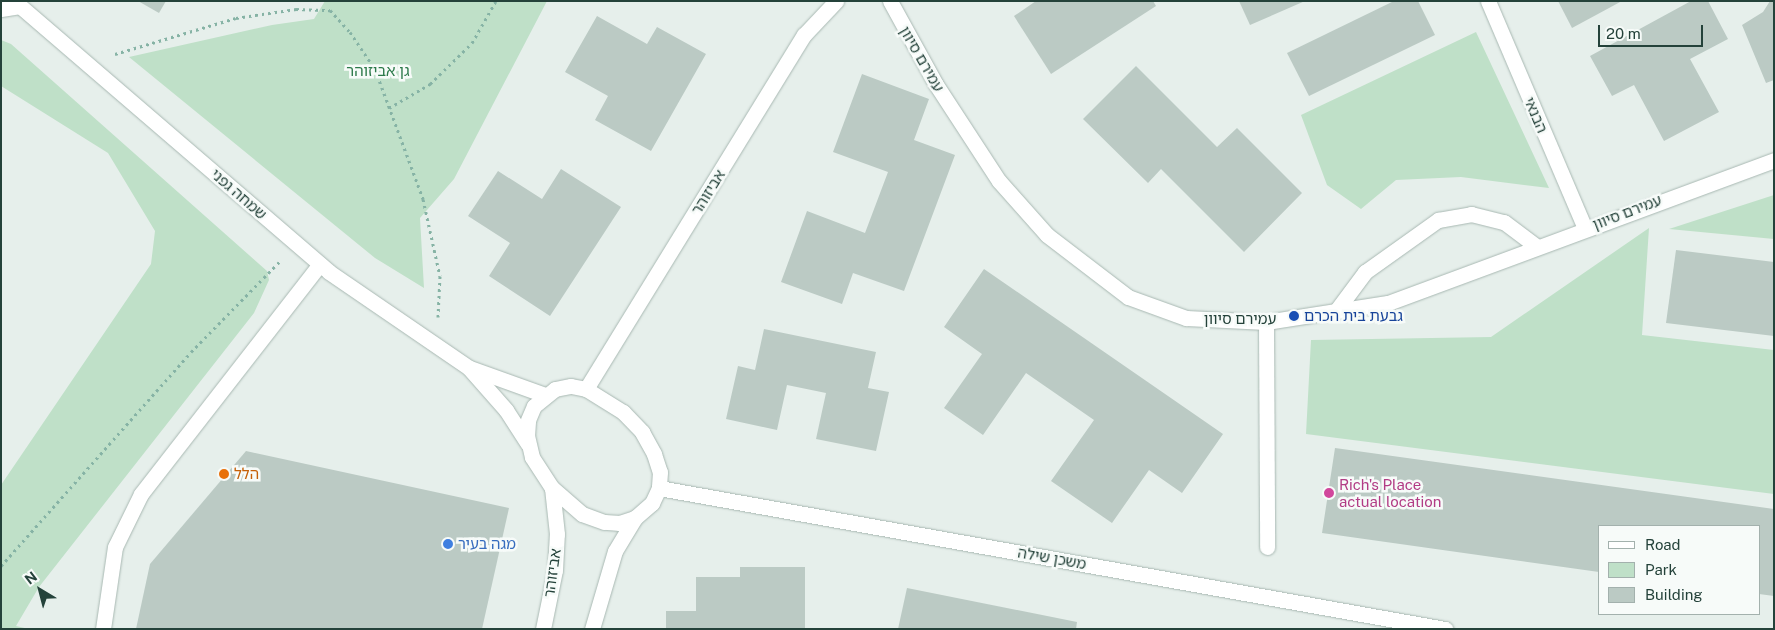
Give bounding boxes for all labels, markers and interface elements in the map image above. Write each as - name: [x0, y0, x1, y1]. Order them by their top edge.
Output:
- scale bar: [1600, 15, 1705, 47]
- street label: עמירם סיוון: [896, 23, 948, 95]
- text: 20 m: [1606, 25, 1641, 42]
- park label: גן אביזוהר: [346, 62, 410, 80]
- street label: הבנאי: [1520, 94, 1552, 136]
- street label: שמחה גפני: [207, 165, 271, 223]
- street label: אביזוהר: [687, 166, 729, 218]
- street label: עמירם סיוון: [1590, 191, 1664, 233]
- place label: גבעת בית הכרם: [1304, 307, 1403, 325]
- street label: עמירם סיוון: [1204, 310, 1276, 328]
- marker: גבעת בית הכרם: [1288, 310, 1300, 322]
- place label: הלל: [234, 465, 259, 483]
- marker: הלל: [218, 468, 230, 480]
- place label: Rich's Place actual location: [1339, 475, 1441, 510]
- marker: Rich's Place actual location: [1323, 487, 1335, 499]
- legend: [1598, 525, 1760, 615]
- place label: מגה בעיר: [458, 535, 516, 553]
- text: Road: [1645, 536, 1681, 553]
- marker: מגה בעיר: [442, 538, 454, 550]
- street label: משכן שילה: [1016, 543, 1088, 573]
- street label: אביזוהר: [540, 547, 564, 599]
- text: Park: [1645, 561, 1677, 578]
- north arrow: [15, 565, 65, 615]
- text: N: [22, 568, 40, 588]
- text: Building: [1645, 586, 1703, 603]

